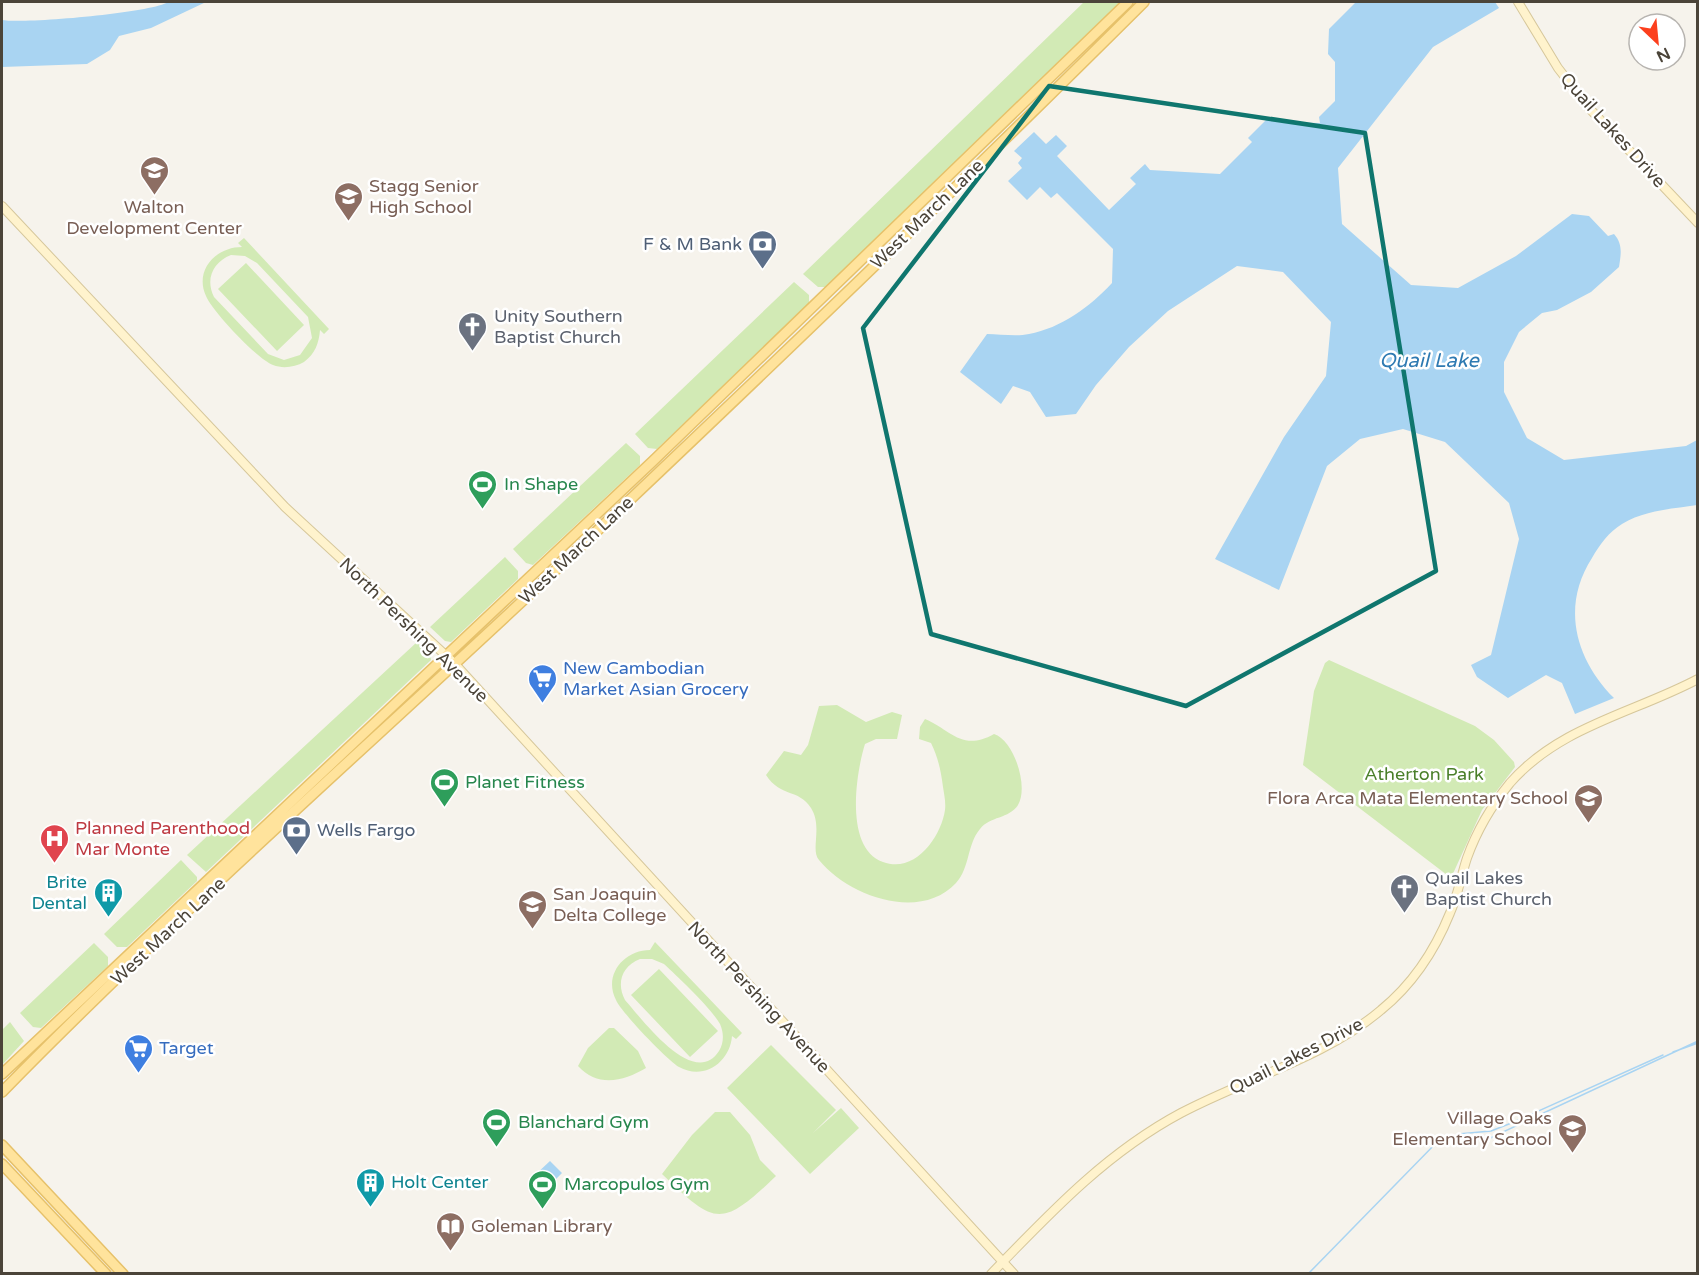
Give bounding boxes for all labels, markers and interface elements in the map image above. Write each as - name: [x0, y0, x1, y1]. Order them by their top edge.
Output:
- north arrow: [1627, 12, 1687, 72]
- text: N: [1653, 43, 1673, 66]
- street label: Quail Lakes Drive: [1556, 68, 1670, 192]
- school or university icon: Walton Development Center: [138, 154, 170, 196]
- street label: West March Lane: [866, 154, 988, 274]
- place label: Stagg Senior High School: [369, 175, 479, 218]
- school or university icon: Stagg Senior High School: [332, 180, 364, 222]
- place label: Walton Development Center: [66, 196, 242, 239]
- bank icon: F & M Bank: [747, 228, 779, 270]
- place label: F & M Bank: [643, 233, 742, 255]
- place label: Unity Southern Baptist Church: [494, 305, 623, 348]
- church icon: Unity Southern Baptist Church: [457, 310, 489, 352]
- water label: Quail Lake: [1379, 349, 1480, 373]
- sports icon: In Shape: [467, 468, 499, 510]
- place label: In Shape: [504, 473, 578, 495]
- street label: West March Lane: [514, 491, 638, 609]
- street label: North Pershing Avenue: [335, 553, 493, 707]
- place label: New Cambodian Market Asian Grocery: [563, 657, 749, 700]
- supermarket icon: New Cambodian Market Asian Grocery: [526, 662, 558, 704]
- park label: Atherton Park: [1364, 763, 1484, 785]
- sports icon: Planet Fitness: [428, 766, 460, 808]
- place label: Planet Fitness: [465, 771, 585, 793]
- school or university icon: Flora Arca Mata Elementary School: [1573, 782, 1605, 824]
- place label: Flora Arca Mata Elementary School: [1267, 787, 1568, 809]
- bank icon: Wells Fargo: [280, 814, 312, 856]
- place label: Planned Parenthood Mar Monte: [75, 817, 250, 860]
- place label: Wells Fargo: [317, 819, 416, 841]
- hospital icon: Planned Parenthood Mar Monte: [38, 822, 70, 864]
- place label: Quail Lakes Baptist Church: [1425, 867, 1552, 910]
- place label: Brite Dental: [31, 871, 87, 914]
- street label: West March Lane: [106, 872, 230, 990]
- church icon: Quail Lakes Baptist Church: [1388, 872, 1420, 914]
- building icon: Brite Dental: [92, 876, 124, 918]
- place label: San Joaquin Delta College: [553, 883, 666, 926]
- school or university icon: San Joaquin Delta College: [516, 888, 548, 930]
- street label: North Pershing Avenue: [683, 917, 835, 1077]
- street label: Quail Lakes Drive: [1225, 1013, 1367, 1099]
- supermarket icon: Target: [122, 1032, 154, 1074]
- place label: Target: [159, 1037, 214, 1059]
- sports icon: Blanchard Gym: [481, 1106, 513, 1148]
- place label: Village Oaks Elementary School: [1392, 1107, 1552, 1150]
- place label: Blanchard Gym: [518, 1111, 649, 1133]
- school or university icon: Village Oaks Elementary School: [1557, 1112, 1589, 1154]
- building icon: Holt Center: [354, 1166, 386, 1208]
- sports icon: Marcopulos Gym: [527, 1168, 559, 1210]
- place label: Holt Center: [391, 1171, 488, 1193]
- place label: Marcopulos Gym: [564, 1173, 709, 1195]
- library icon: Goleman Library: [434, 1210, 466, 1252]
- place label: Goleman Library: [471, 1215, 613, 1237]

